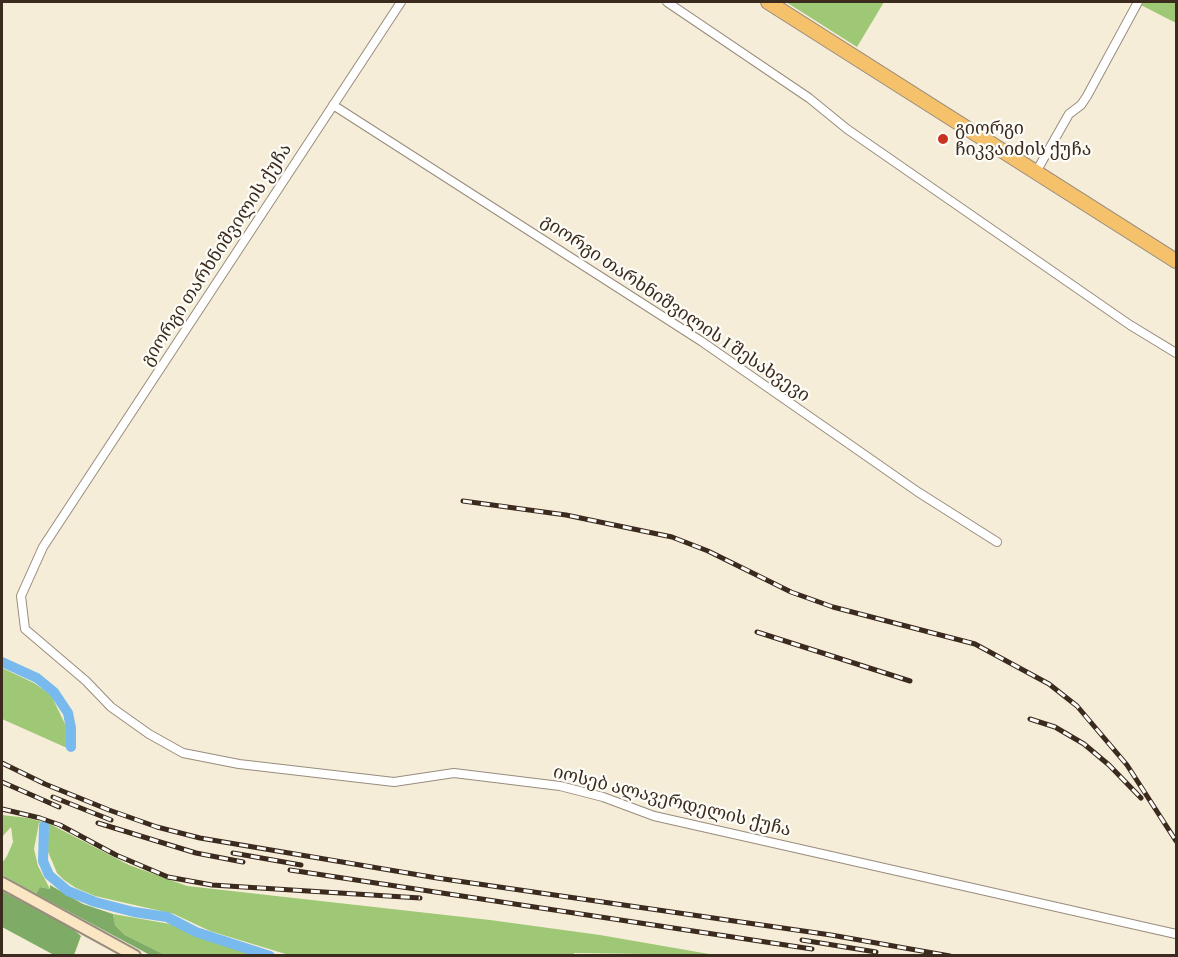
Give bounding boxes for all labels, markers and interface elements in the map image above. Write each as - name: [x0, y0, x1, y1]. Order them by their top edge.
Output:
- place label: გიორგი ჩიკვაიძის ქუჩა: [955, 118, 1092, 160]
- marker: გიორგი ჩიკვაიძის ქუჩა: [936, 132, 950, 146]
- street label: გიორგი თარხნიშვილის ქუჩა: [137, 140, 297, 370]
- street label: გიორგი თარხნიშვილის I შესახვევი: [536, 211, 814, 407]
- street label: იოსებ ალავერდელის ქუჩა: [551, 762, 793, 842]

